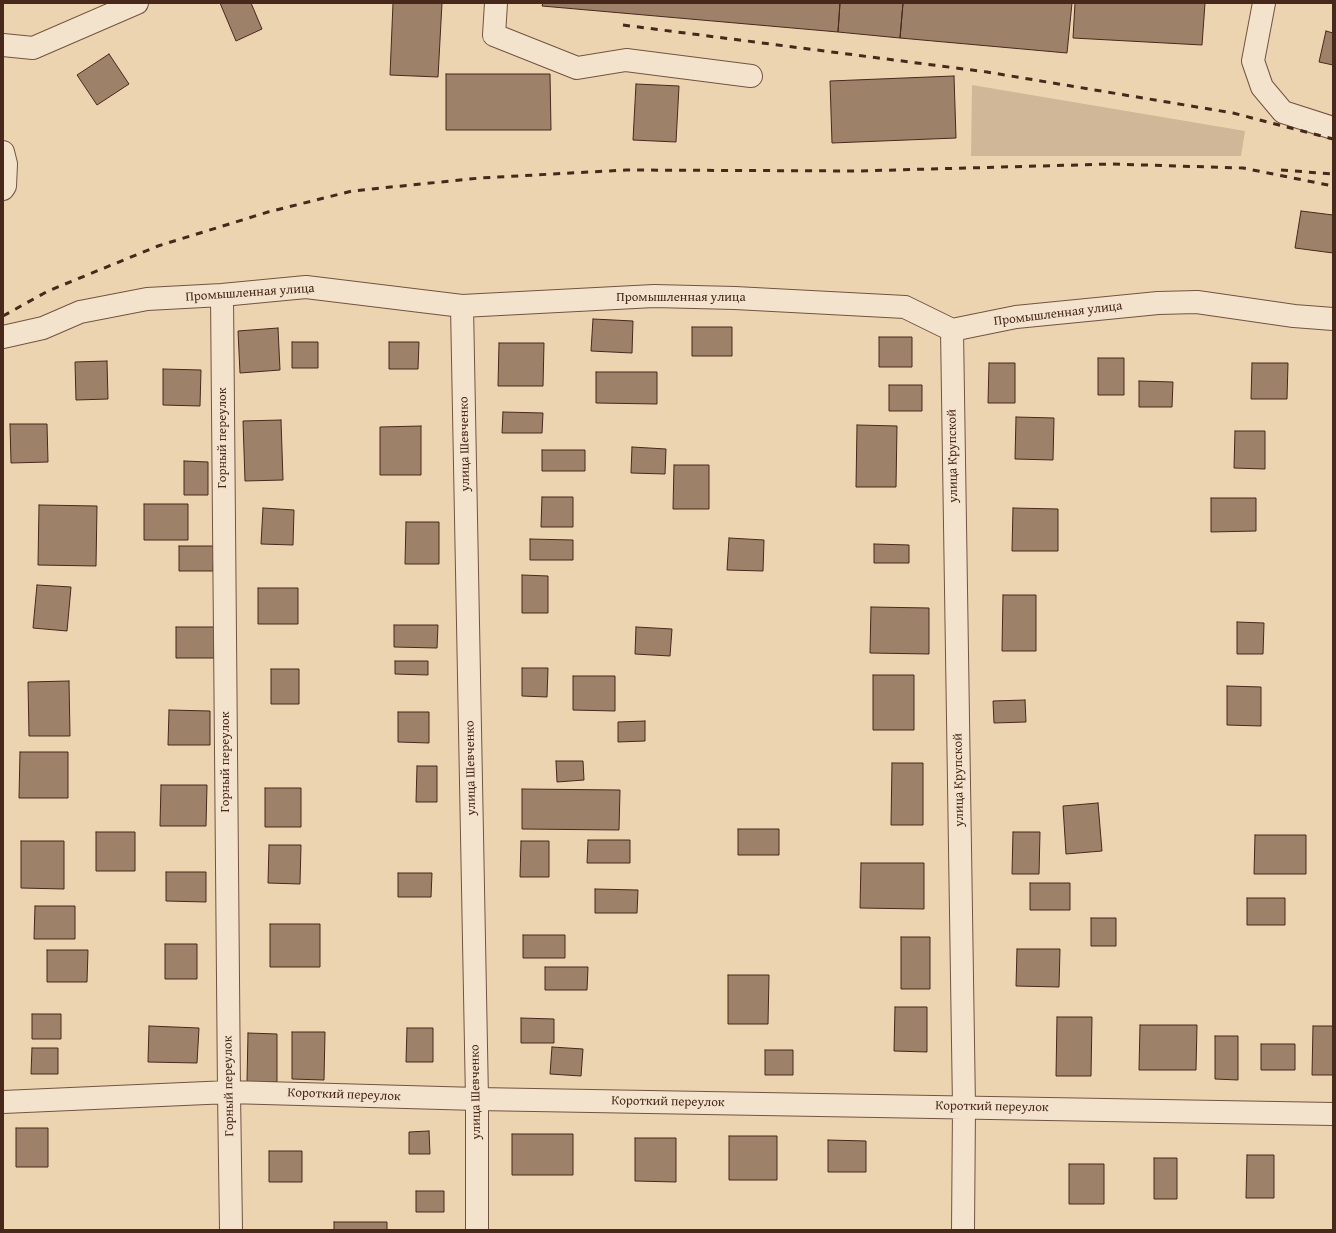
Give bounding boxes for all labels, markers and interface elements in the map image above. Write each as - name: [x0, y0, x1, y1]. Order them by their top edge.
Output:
- street label: Промышленная улица: [185, 281, 315, 305]
- street label: Промышленная улица: [616, 290, 746, 306]
- street label: Промышленная улица: [993, 298, 1123, 330]
- street label: Горный переулок: [215, 388, 231, 488]
- street label: улица Шевченко: [456, 396, 474, 492]
- street label: улица Крупской: [944, 409, 962, 503]
- street label: Горный переулок: [218, 712, 234, 812]
- street label: улица Шевченко: [462, 720, 480, 816]
- street label: улица Крупской: [950, 733, 968, 827]
- street label: Горный переулок: [220, 1035, 238, 1137]
- street label: улица Шевченко: [467, 1044, 485, 1140]
- street label: Короткий переулок: [287, 1085, 401, 1105]
- street label: Короткий переулок: [611, 1093, 725, 1111]
- street label: Короткий переулок: [935, 1098, 1049, 1116]

